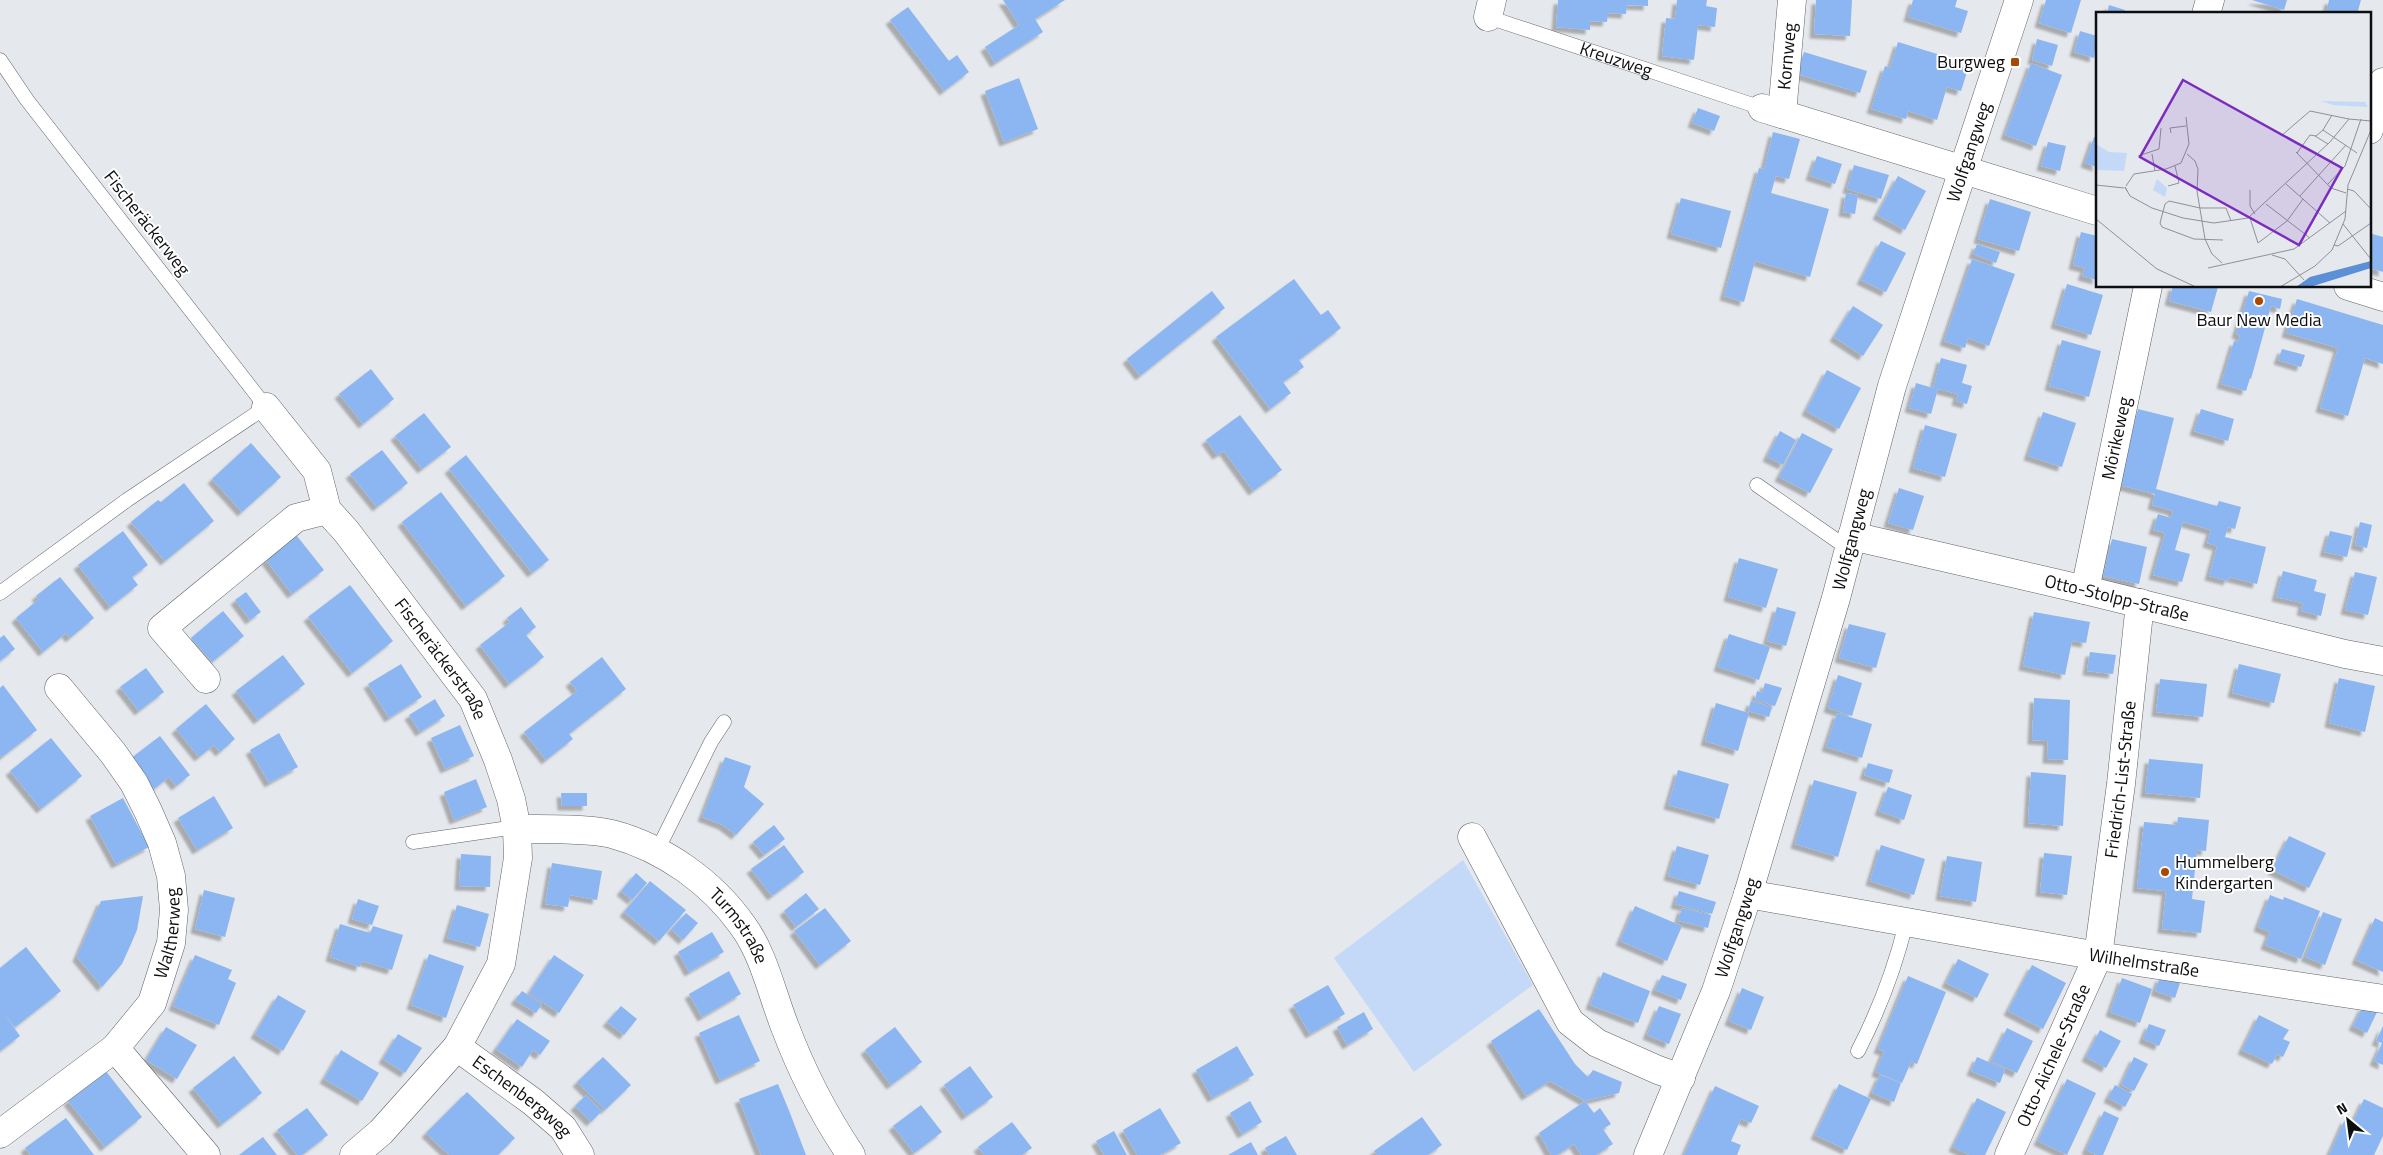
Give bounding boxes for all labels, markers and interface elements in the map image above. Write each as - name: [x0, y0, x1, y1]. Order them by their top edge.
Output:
- inset map: [2096, 12, 2370, 288]
- street label: Kornweg: [1770, 21, 1803, 91]
- street label: Kreuzweg: [1576, 34, 1656, 84]
- place label: Burgweg: [1937, 48, 2005, 75]
- marker: Burgweg: [2009, 56, 2021, 68]
- street label: Wolfgangweg: [1939, 98, 1998, 206]
- street label: Fischeräckerweg: [98, 164, 197, 281]
- marker: Baur New Media: [2253, 295, 2265, 307]
- place label: Baur New Media: [2196, 306, 2322, 333]
- street label: Mörikeweg: [2094, 394, 2138, 482]
- street label: Wolfgangweg: [1825, 485, 1877, 593]
- street label: Otto-Stolpp-Straße: [2042, 567, 2192, 628]
- street label: Fischeräckerstraße: [388, 592, 494, 724]
- street label: Friedrich-List-Straße: [2097, 699, 2143, 860]
- place label: Hummelberg Kindergarten: [2175, 848, 2274, 896]
- marker: Hummelberg Kindergarten: [2159, 866, 2171, 878]
- street label: Wolfgangweg: [1707, 874, 1765, 982]
- street label: Turmstraße: [703, 881, 775, 968]
- street label: Waltherweg: [147, 887, 187, 982]
- street label: Wilhelmstraße: [2087, 941, 2201, 984]
- street label: Otto-Aichele-Straße: [2009, 979, 2097, 1131]
- street label: Eschenbergweg: [467, 1048, 580, 1142]
- north arrow: [2323, 1095, 2373, 1145]
- text: N: [2332, 1097, 2351, 1120]

